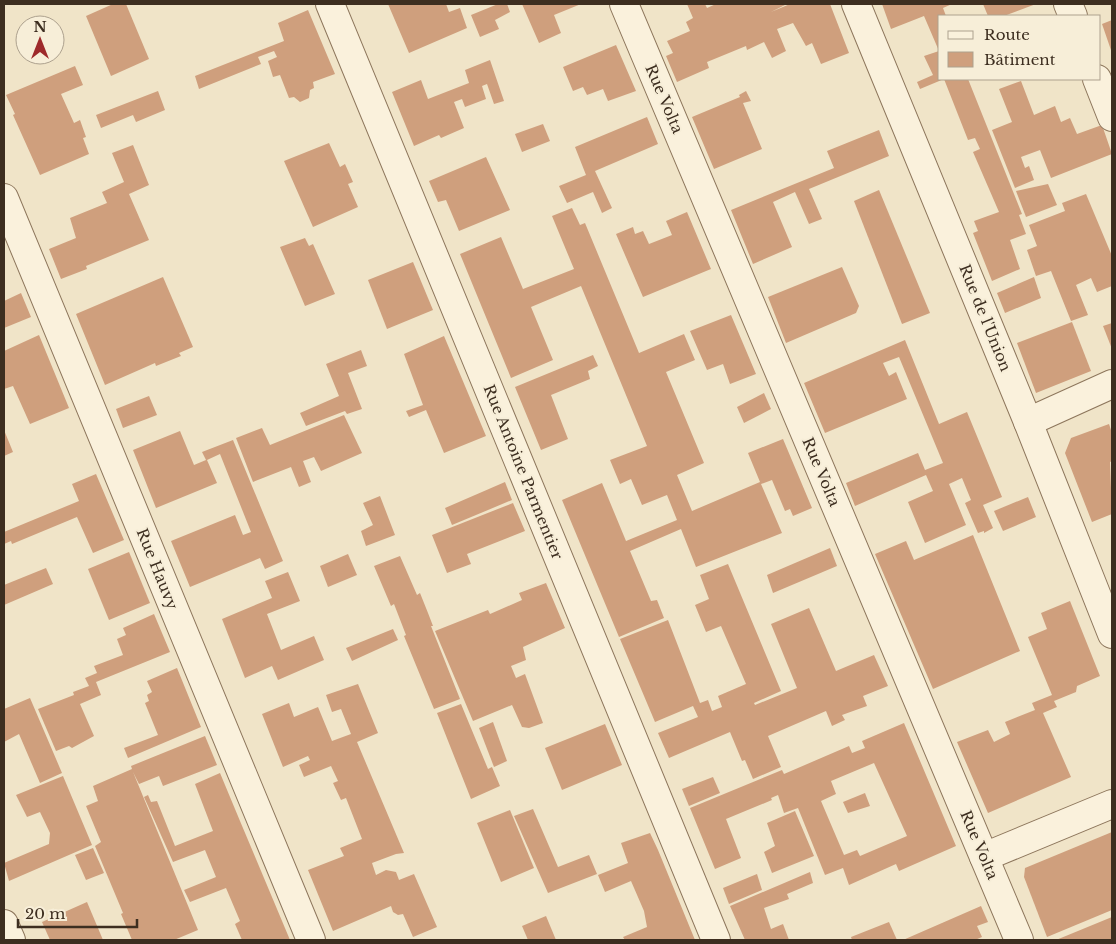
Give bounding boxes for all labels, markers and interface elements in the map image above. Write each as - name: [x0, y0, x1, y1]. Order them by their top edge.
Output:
- north arrow: [15, 15, 65, 65]
- legend: [938, 15, 1101, 80]
- text: N: [33, 18, 47, 36]
- text: Route: [984, 25, 1030, 44]
- text: Bâtiment: [984, 50, 1056, 69]
- street label: Rue Volta: [641, 61, 688, 137]
- street label: Rue de l'Union: [955, 261, 1016, 374]
- street label: Rue Antoine Parmentier: [480, 382, 568, 563]
- street label: Rue Volta: [798, 434, 845, 510]
- street label: Rue Hauvy: [133, 526, 182, 613]
- street label: Rue Volta: [956, 807, 1003, 883]
- scale bar: [18, 896, 136, 928]
- text: 20 m: [25, 904, 65, 923]

